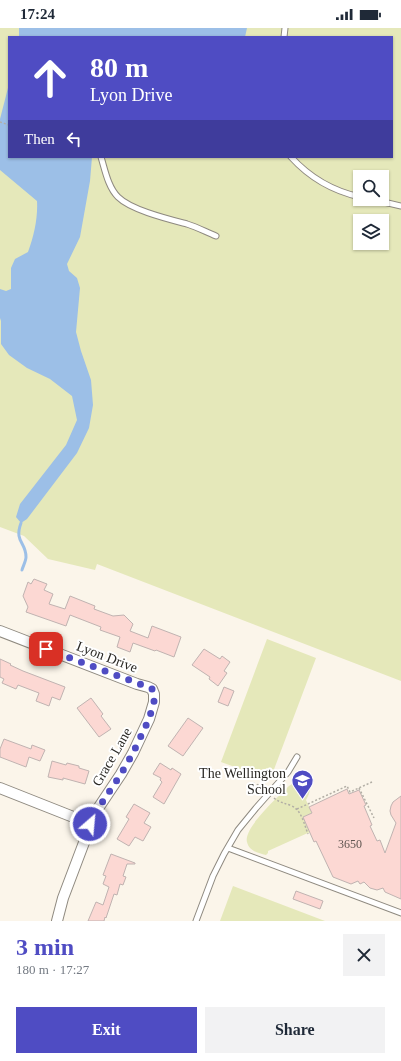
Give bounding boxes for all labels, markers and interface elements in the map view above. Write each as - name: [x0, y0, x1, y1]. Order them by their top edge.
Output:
- text: 17:24: [20, 6, 55, 22]
- icon: ahead: [24, 52, 76, 104]
- text: 80 m: [90, 52, 148, 83]
- text: Lyon Drive: [90, 85, 173, 105]
- icon: left: [63, 128, 85, 150]
- text: Then: [24, 131, 55, 147]
- map controls: [353, 170, 389, 250]
- button: search: [353, 170, 389, 206]
- button: layers: [353, 214, 389, 250]
- pin: [29, 632, 63, 666]
- icon: arrive: [35, 638, 57, 660]
- street label: Lyon Drive: [74, 639, 140, 675]
- street label: Grace Lane: [89, 725, 135, 789]
- place label: The Wellington School: [199, 766, 286, 797]
- school or university icon: The Wellington School: [289, 768, 315, 801]
- position arrow: [69, 803, 111, 845]
- house number: 3650: [338, 837, 362, 851]
- text: 3 min: [16, 934, 74, 960]
- button: close: [343, 934, 385, 976]
- text: 180 m · 17:27: [16, 962, 89, 977]
- button: Exit: [16, 1007, 197, 1053]
- button: Share: [205, 1007, 385, 1053]

